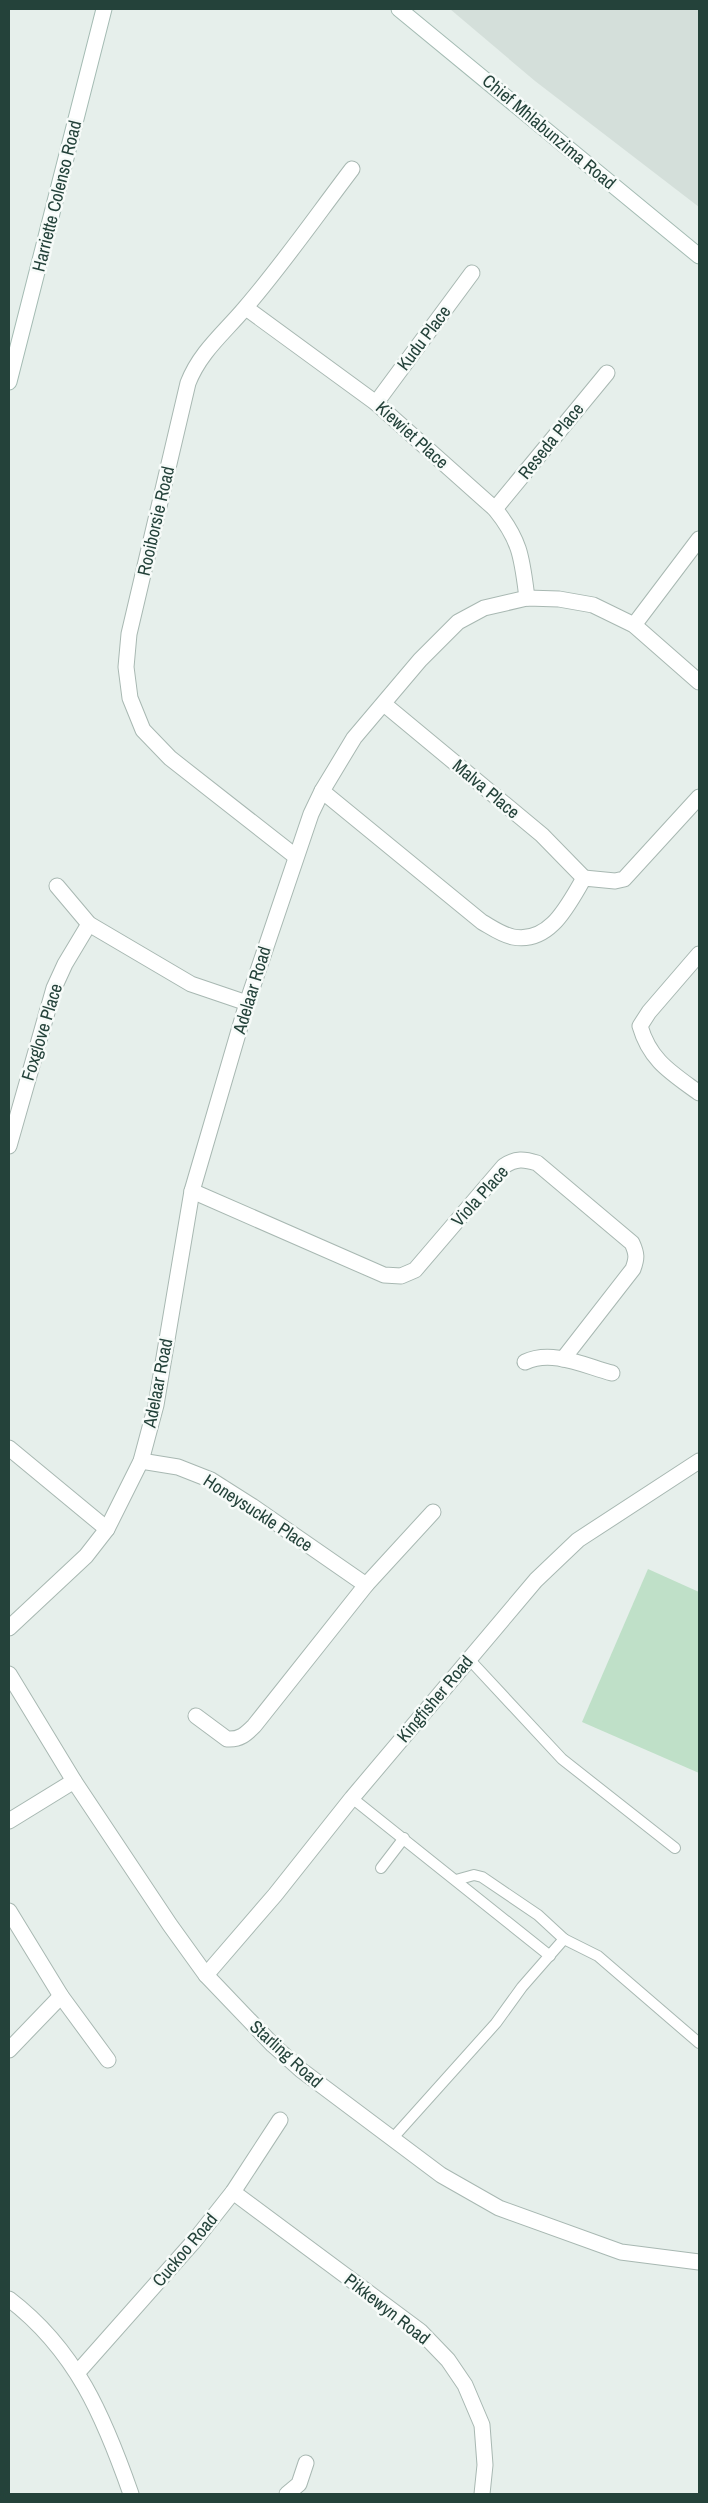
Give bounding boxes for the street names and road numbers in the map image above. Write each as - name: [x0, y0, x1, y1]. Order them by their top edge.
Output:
- street label: Chief Mhlabunzima Road: [477, 68, 621, 195]
- street label: Harriette Colenso Road: [26, 118, 87, 274]
- street label: Kudu Place: [391, 300, 456, 375]
- street label: Kiewiet Place: [370, 395, 454, 474]
- street label: Reseda Place: [512, 397, 589, 484]
- street label: Rooiborsie Road: [131, 464, 180, 578]
- street label: Malva Place: [447, 753, 525, 824]
- street label: Adelaar Road: [226, 943, 277, 1038]
- street label: Foxglove Place: [15, 980, 68, 1083]
- street label: Viola Place: [445, 1160, 514, 1232]
- street label: Adelaar Road: [136, 1336, 178, 1431]
- street label: Honeysuckle Place: [199, 1468, 318, 1557]
- street label: Kingfisher Road: [391, 1650, 478, 1748]
- street label: Starling Road: [244, 2014, 328, 2093]
- street label: Cuckoo Road: [146, 2207, 223, 2292]
- street label: Pikkewyn Road: [339, 2267, 435, 2350]

